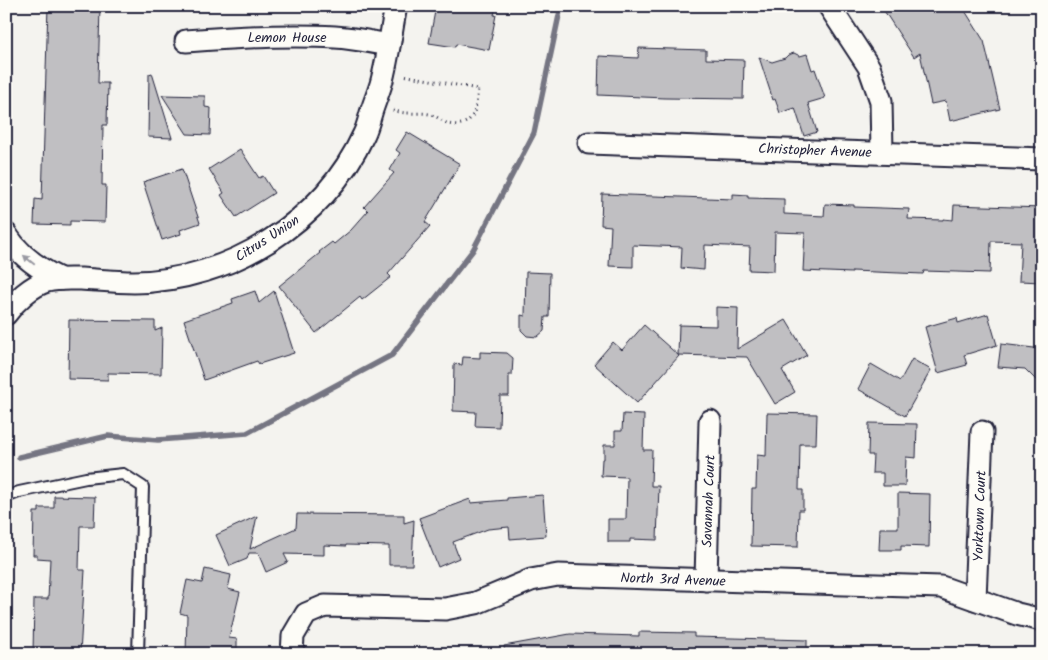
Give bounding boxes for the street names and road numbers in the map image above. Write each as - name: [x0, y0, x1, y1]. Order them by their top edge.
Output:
- street label: Lemon House: [247, 27, 327, 49]
- street label: Christopher Avenue: [758, 138, 873, 164]
- street label: Citrus Union: [231, 210, 304, 268]
- street label: Savannah Court: [696, 454, 722, 548]
- street label: Yorktown Court: [967, 469, 993, 562]
- street label: North 3rd Avenue: [620, 567, 727, 593]

